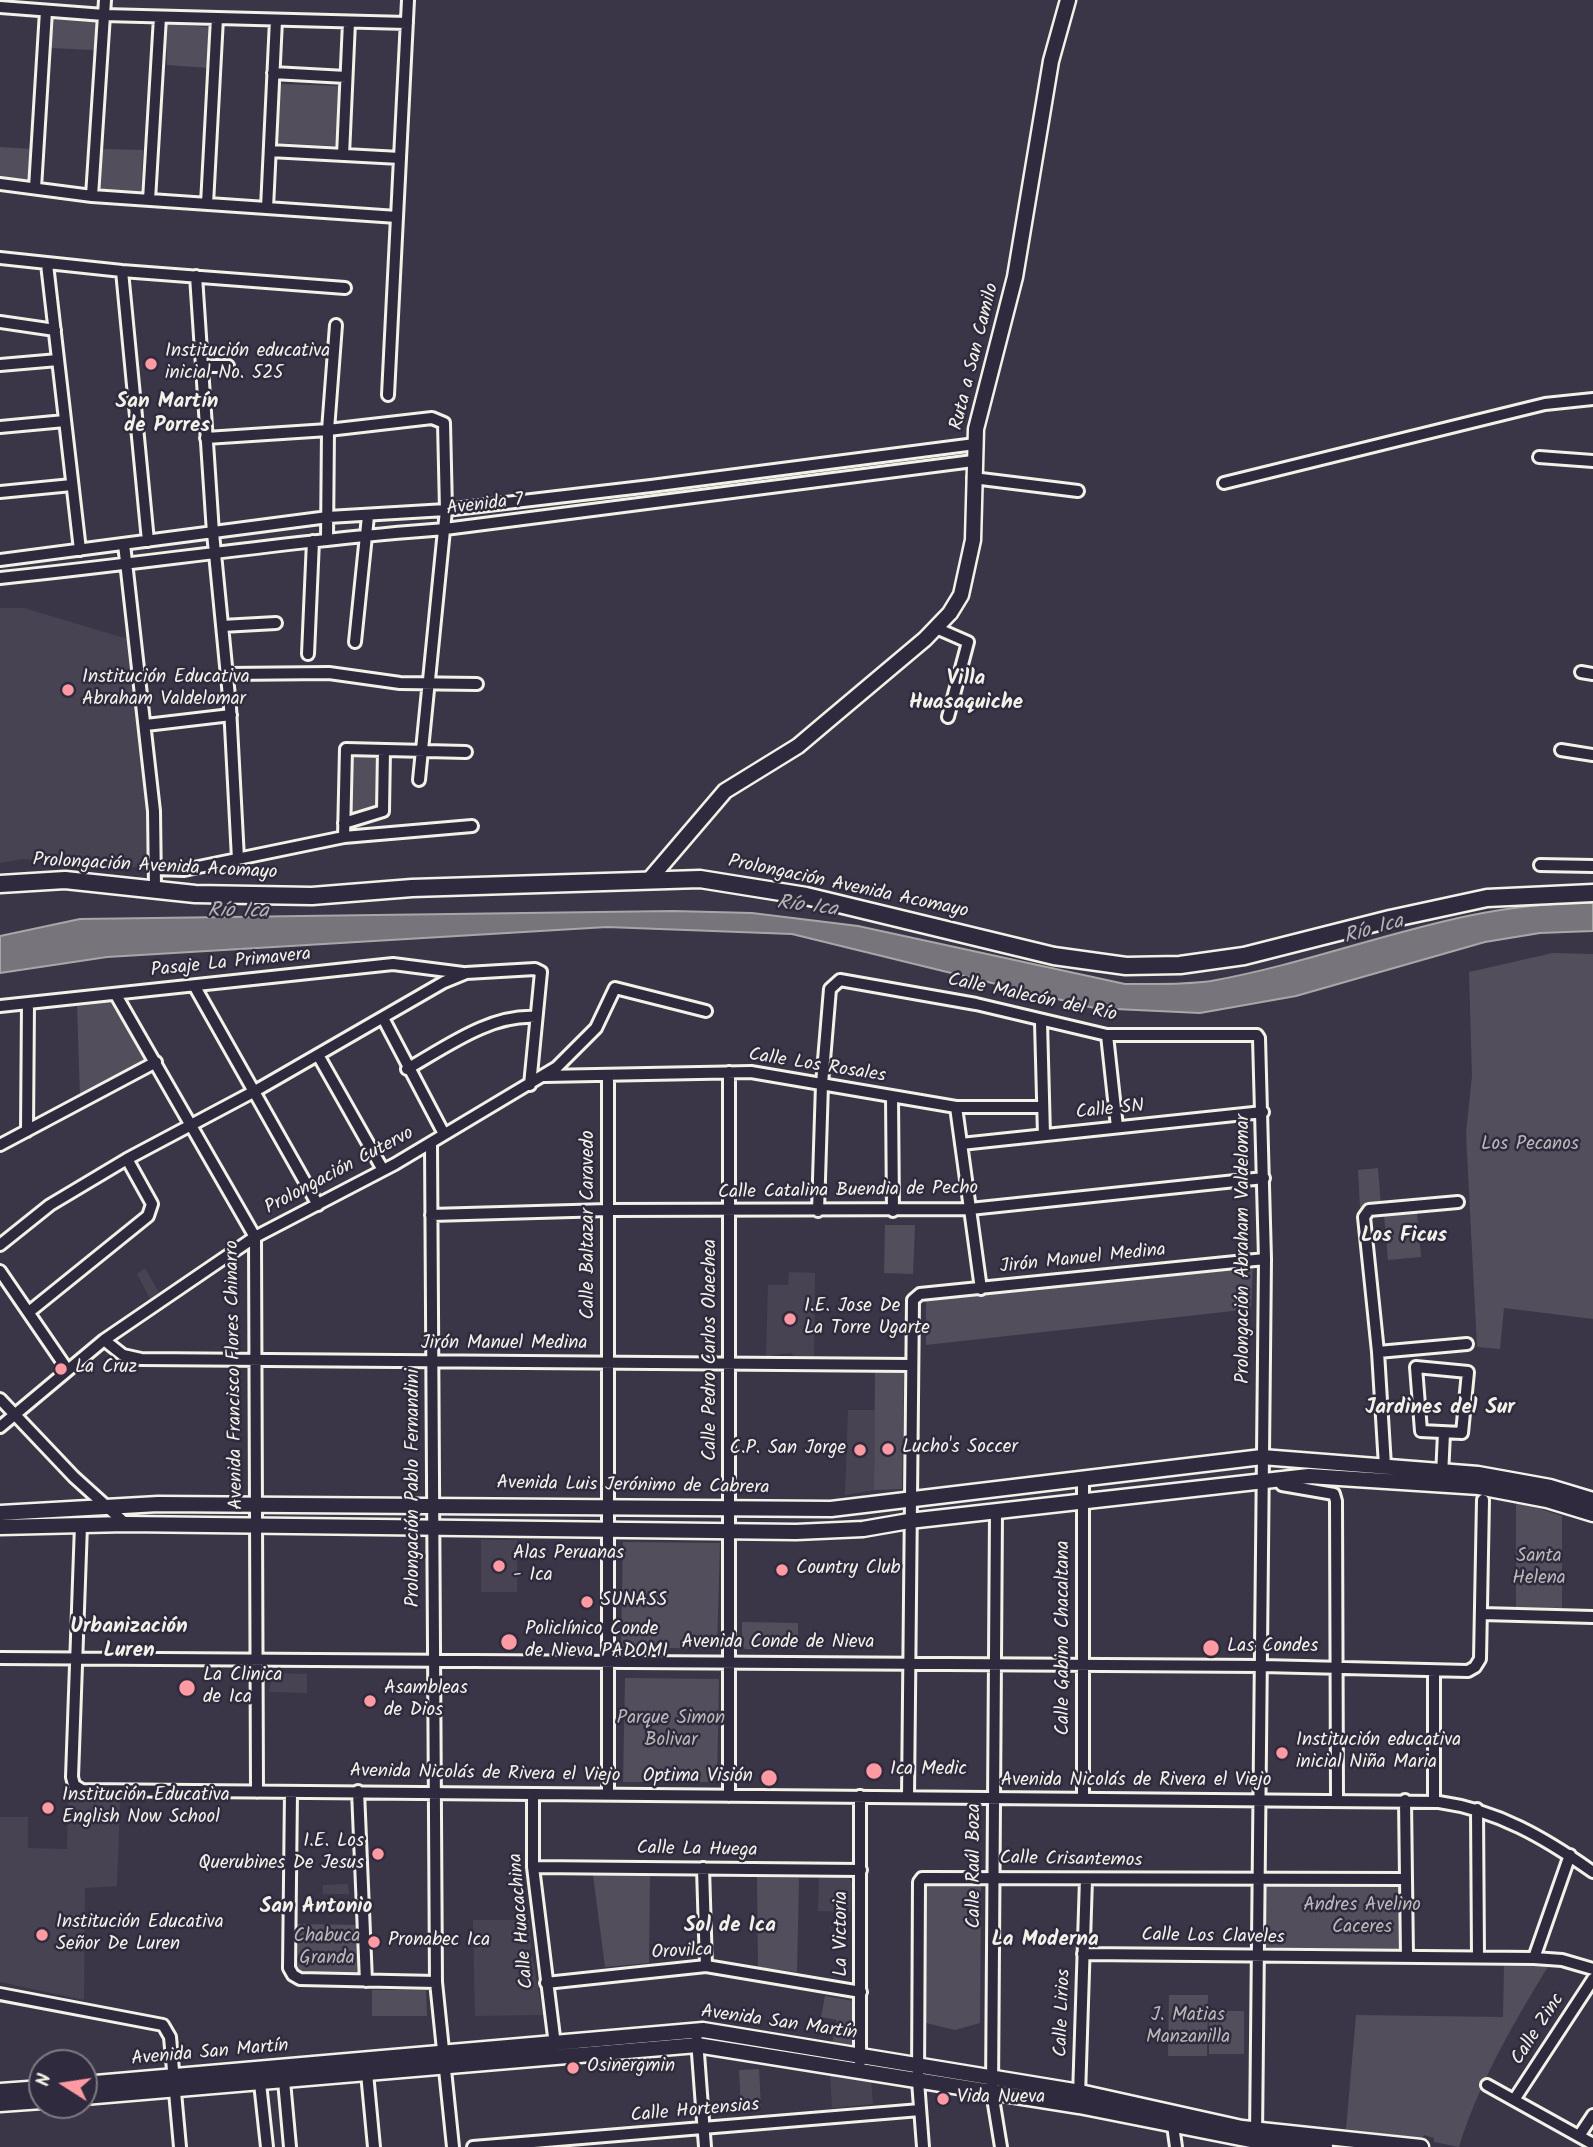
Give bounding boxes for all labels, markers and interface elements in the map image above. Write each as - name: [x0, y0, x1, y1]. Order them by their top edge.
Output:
- street label: Ruta a San Camilo: [947, 281, 1005, 433]
- place label: Institución educativa inicial No. 525: [165, 342, 330, 386]
- marker: Institución educativa inicial No. 525: [143, 356, 159, 372]
- district label: San Martín de Porres: [116, 390, 218, 440]
- street label: Avenida 7: [445, 490, 525, 522]
- district label: Villa Huasaquiche: [909, 667, 1023, 717]
- place label: Institución Educativa Abraham Valdelomar: [82, 668, 250, 712]
- marker: Institución Educativa Abraham Valdelomar: [60, 682, 76, 698]
- street label: Prolongación Avenida Acomayo: [32, 850, 278, 886]
- street label: Prolongación Avenida Acomayo: [726, 851, 970, 925]
- water label: Río Ica: [775, 892, 839, 924]
- water label: Río Ica: [207, 900, 269, 926]
- water label: Río Ica: [1341, 910, 1407, 952]
- street label: Pasaje La Primavera: [150, 944, 312, 984]
- street label: Calle Malecón del Río: [945, 970, 1119, 1028]
- street label: Calle Los Rosales: [747, 1045, 887, 1089]
- street label: Calle SN: [1075, 1096, 1145, 1126]
- street label: Prolongación Abraham Valdelomar: [1234, 1114, 1256, 1384]
- street label: Prolongación Cutervo: [262, 1123, 418, 1221]
- street label: Calle Baltazar Caravedo: [579, 1130, 601, 1320]
- park label: Los Pecanos: [1481, 1135, 1579, 1157]
- street label: Calle Catalina Buendia de Pecho: [718, 1178, 978, 1206]
- district label: Los Ficus: [1361, 1224, 1447, 1250]
- street label: Calle Pedro Carlos Olaechea: [701, 1239, 723, 1461]
- street label: Avenida Francisco Flores Chinarro: [222, 1240, 250, 1510]
- street label: Jirón Manuel Medina: [999, 1240, 1167, 1280]
- place label: I.E. Jose De La Torre Ugarte: [804, 1297, 930, 1341]
- marker: I.E. Jose De La Torre Ugarte: [782, 1311, 798, 1327]
- street label: Jirón Manuel Medina: [421, 1334, 587, 1356]
- place label: La Cruz: [75, 1358, 137, 1380]
- marker: La Cruz: [53, 1361, 69, 1377]
- street label: Prolongación Pablo Fernandini: [404, 1369, 426, 1607]
- district label: Jardines del Sur: [1365, 1396, 1515, 1422]
- place label: Lucho's Soccer: [902, 1438, 1018, 1460]
- place label: C.P. San Jorge: [730, 1439, 846, 1461]
- marker: Lucho's Soccer: [880, 1441, 896, 1457]
- marker: C.P. San Jorge: [852, 1442, 868, 1458]
- street label: Avenida Luis Jerónimo de Cabrera: [496, 1473, 770, 1501]
- street label: Calle Gabino Chacaltana: [1054, 1541, 1076, 1735]
- place label: Alas Peruanas - Ica: [513, 1544, 624, 1588]
- park label: Santa Helena: [1512, 1547, 1566, 1591]
- marker: Alas Peruanas - Ica: [491, 1558, 507, 1574]
- place label: Country Club: [796, 1559, 901, 1581]
- marker: Country Club: [774, 1562, 790, 1578]
- place label: SUNASS: [601, 1591, 667, 1613]
- marker: SUNASS: [579, 1594, 595, 1610]
- district label: Urbanización Luren: [70, 1615, 188, 1665]
- place label: Policlínico Conde de Nieva PADOMI: [525, 1620, 668, 1664]
- marker: Policlínico Conde de Nieva PADOMI: [499, 1632, 519, 1652]
- street label: Avenida Conde de Nieva: [681, 1633, 875, 1655]
- place label: Las Condes: [1227, 1637, 1318, 1659]
- marker: Las Condes: [1201, 1638, 1221, 1658]
- place label: La Clinica de Ica: [203, 1666, 282, 1710]
- marker: La Clinica de Ica: [177, 1678, 197, 1698]
- place label: Asambleas de Dios: [384, 1679, 468, 1723]
- marker: Asambleas de Dios: [362, 1693, 378, 1709]
- park label: Parque Simon Bolivar: [617, 1709, 725, 1753]
- place label: Institución educativa inicial Niña Maria: [1296, 1731, 1461, 1775]
- marker: Institución educativa inicial Niña Maria: [1274, 1745, 1290, 1761]
- place label: Ica Medic: [890, 1760, 967, 1782]
- street label: Avenida Nicolás de Rivera el Viejo: [349, 1761, 621, 1789]
- marker: Ica Medic: [864, 1761, 884, 1781]
- place label: Optima Visión: [643, 1767, 753, 1789]
- marker: Optima Visión: [759, 1768, 779, 1788]
- street label: Avenida Nicolás de Rivera el Viejo: [1001, 1771, 1271, 1793]
- place label: Institución Educativa English Now School: [62, 1786, 230, 1830]
- marker: Institución Educativa English Now School: [40, 1800, 56, 1816]
- street label: Calle Raúl Boza: [965, 1803, 987, 1929]
- place label: I.E. Los Querubines De Jesus: [199, 1832, 364, 1876]
- street label: Calle La Huega: [636, 1839, 758, 1863]
- marker: I.E. Los Querubines De Jesus: [370, 1846, 386, 1862]
- street label: Calle Crisantemos: [999, 1848, 1143, 1874]
- street label: Calle Huacachina: [506, 1852, 540, 1990]
- street label: La Victoria: [832, 1891, 854, 1977]
- district label: San Antonio: [260, 1895, 372, 1921]
- park label: Andres Avelino Caceres: [1303, 1896, 1421, 1940]
- place label: Institución Educativa Señor De Luren: [56, 1913, 224, 1957]
- district label: Sol de Ica: [684, 1914, 776, 1940]
- street label: Calle Los Claveles: [1141, 1925, 1285, 1951]
- marker: Institución Educativa Señor De Luren: [34, 1927, 50, 1943]
- park label: Chabuca Granda: [294, 1927, 360, 1971]
- district label: La Moderna: [991, 1928, 1099, 1954]
- place label: Pronabec Ica: [388, 1931, 490, 1953]
- marker: Pronabec Ica: [366, 1934, 382, 1950]
- street label: Orovilca: [651, 1940, 713, 1966]
- street label: Calle Lirios: [1051, 1969, 1077, 2057]
- street label: Calle Zinc: [1507, 1990, 1571, 2070]
- street label: Avenida San Martín: [699, 2002, 859, 2046]
- park label: J. Matias Manzanilla: [1146, 2006, 1230, 2050]
- street label: Avenida San Martín: [130, 2036, 290, 2072]
- north arrow: [28, 2049, 98, 2119]
- place label: Osinergmin: [587, 2057, 675, 2079]
- marker: Osinergmin: [565, 2060, 581, 2076]
- text: N: [28, 2071, 60, 2089]
- place label: Vida Nueva: [957, 2088, 1045, 2110]
- marker: Vida Nueva: [935, 2091, 951, 2107]
- street label: Calle Hortensias: [630, 2095, 760, 2129]

